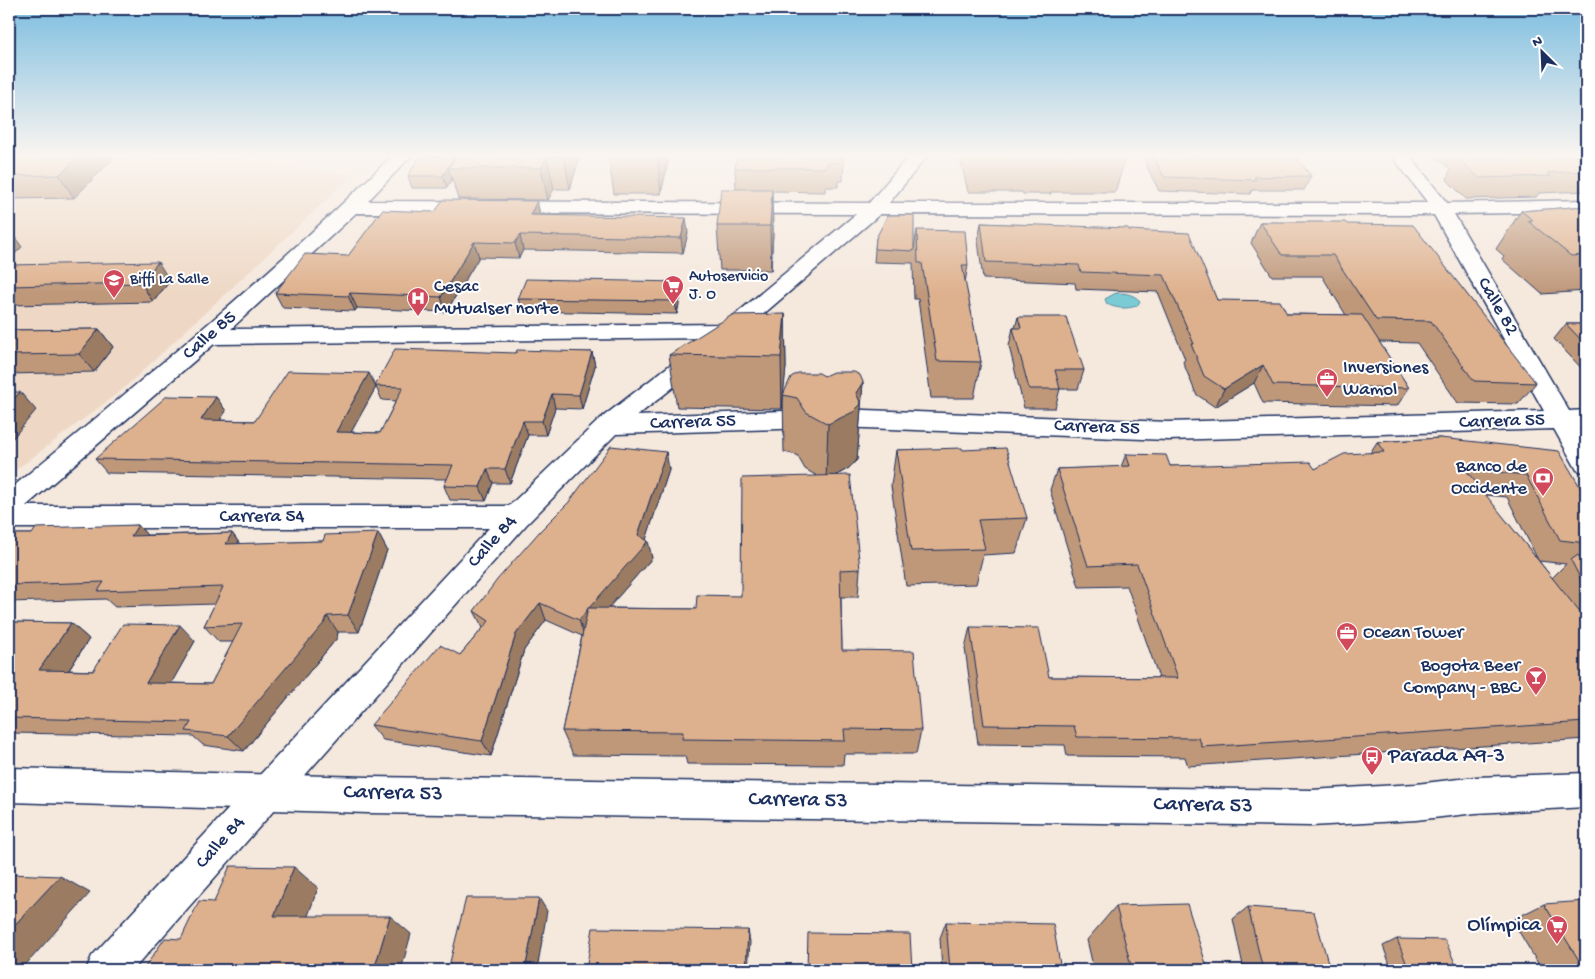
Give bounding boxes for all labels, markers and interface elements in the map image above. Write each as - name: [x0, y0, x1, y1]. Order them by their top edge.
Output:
- north arrow: [1518, 28, 1568, 78]
- text: N: [1530, 33, 1545, 52]
- school or university icon: Biffi La Salle: [102, 268, 126, 299]
- place label: Autoservicio J. O: [689, 268, 768, 305]
- place label: Biffi La Salle: [129, 271, 210, 290]
- supermarket icon: Autoservicio J. O: [661, 274, 685, 305]
- street label: Calle 82: [1471, 274, 1523, 340]
- place label: Cesac Mutualser norte: [434, 276, 559, 321]
- hospital icon: Cesac Mutualser norte: [406, 286, 430, 317]
- street label: Calle 85: [178, 306, 242, 366]
- place label: Inversiones Wamol: [1343, 357, 1429, 402]
- office icon: Inversiones Wamol: [1315, 367, 1339, 398]
- street label: Carrera 55: [1459, 409, 1545, 435]
- street label: Carrera 55: [650, 410, 736, 436]
- street label: Carrera 55: [1054, 415, 1140, 441]
- place label: Banco de Occidente: [1451, 456, 1527, 501]
- bank icon: Banco de Occidente: [1531, 466, 1555, 497]
- street label: Carrera 54: [220, 506, 304, 529]
- street label: Calle 84: [463, 511, 523, 573]
- office icon: Ocean Tower: [1335, 621, 1359, 652]
- place label: Ocean Tower: [1363, 622, 1465, 645]
- place label: Bogota Beer Company - BBC: [1403, 655, 1522, 700]
- bar icon: Bogota Beer Company - BBC: [1524, 665, 1548, 696]
- place label: Parada A9-3: [1387, 744, 1505, 770]
- bus stop icon: Parada A9-3: [1360, 745, 1384, 776]
- street label: Carrera 53: [343, 780, 443, 808]
- street label: Carrera 53: [748, 787, 848, 815]
- street label: Carrera 53: [1153, 792, 1253, 820]
- street label: Calle 84: [191, 812, 251, 874]
- place label: Olímpica: [1467, 913, 1542, 939]
- supermarket icon: Olímpica: [1545, 914, 1569, 945]

